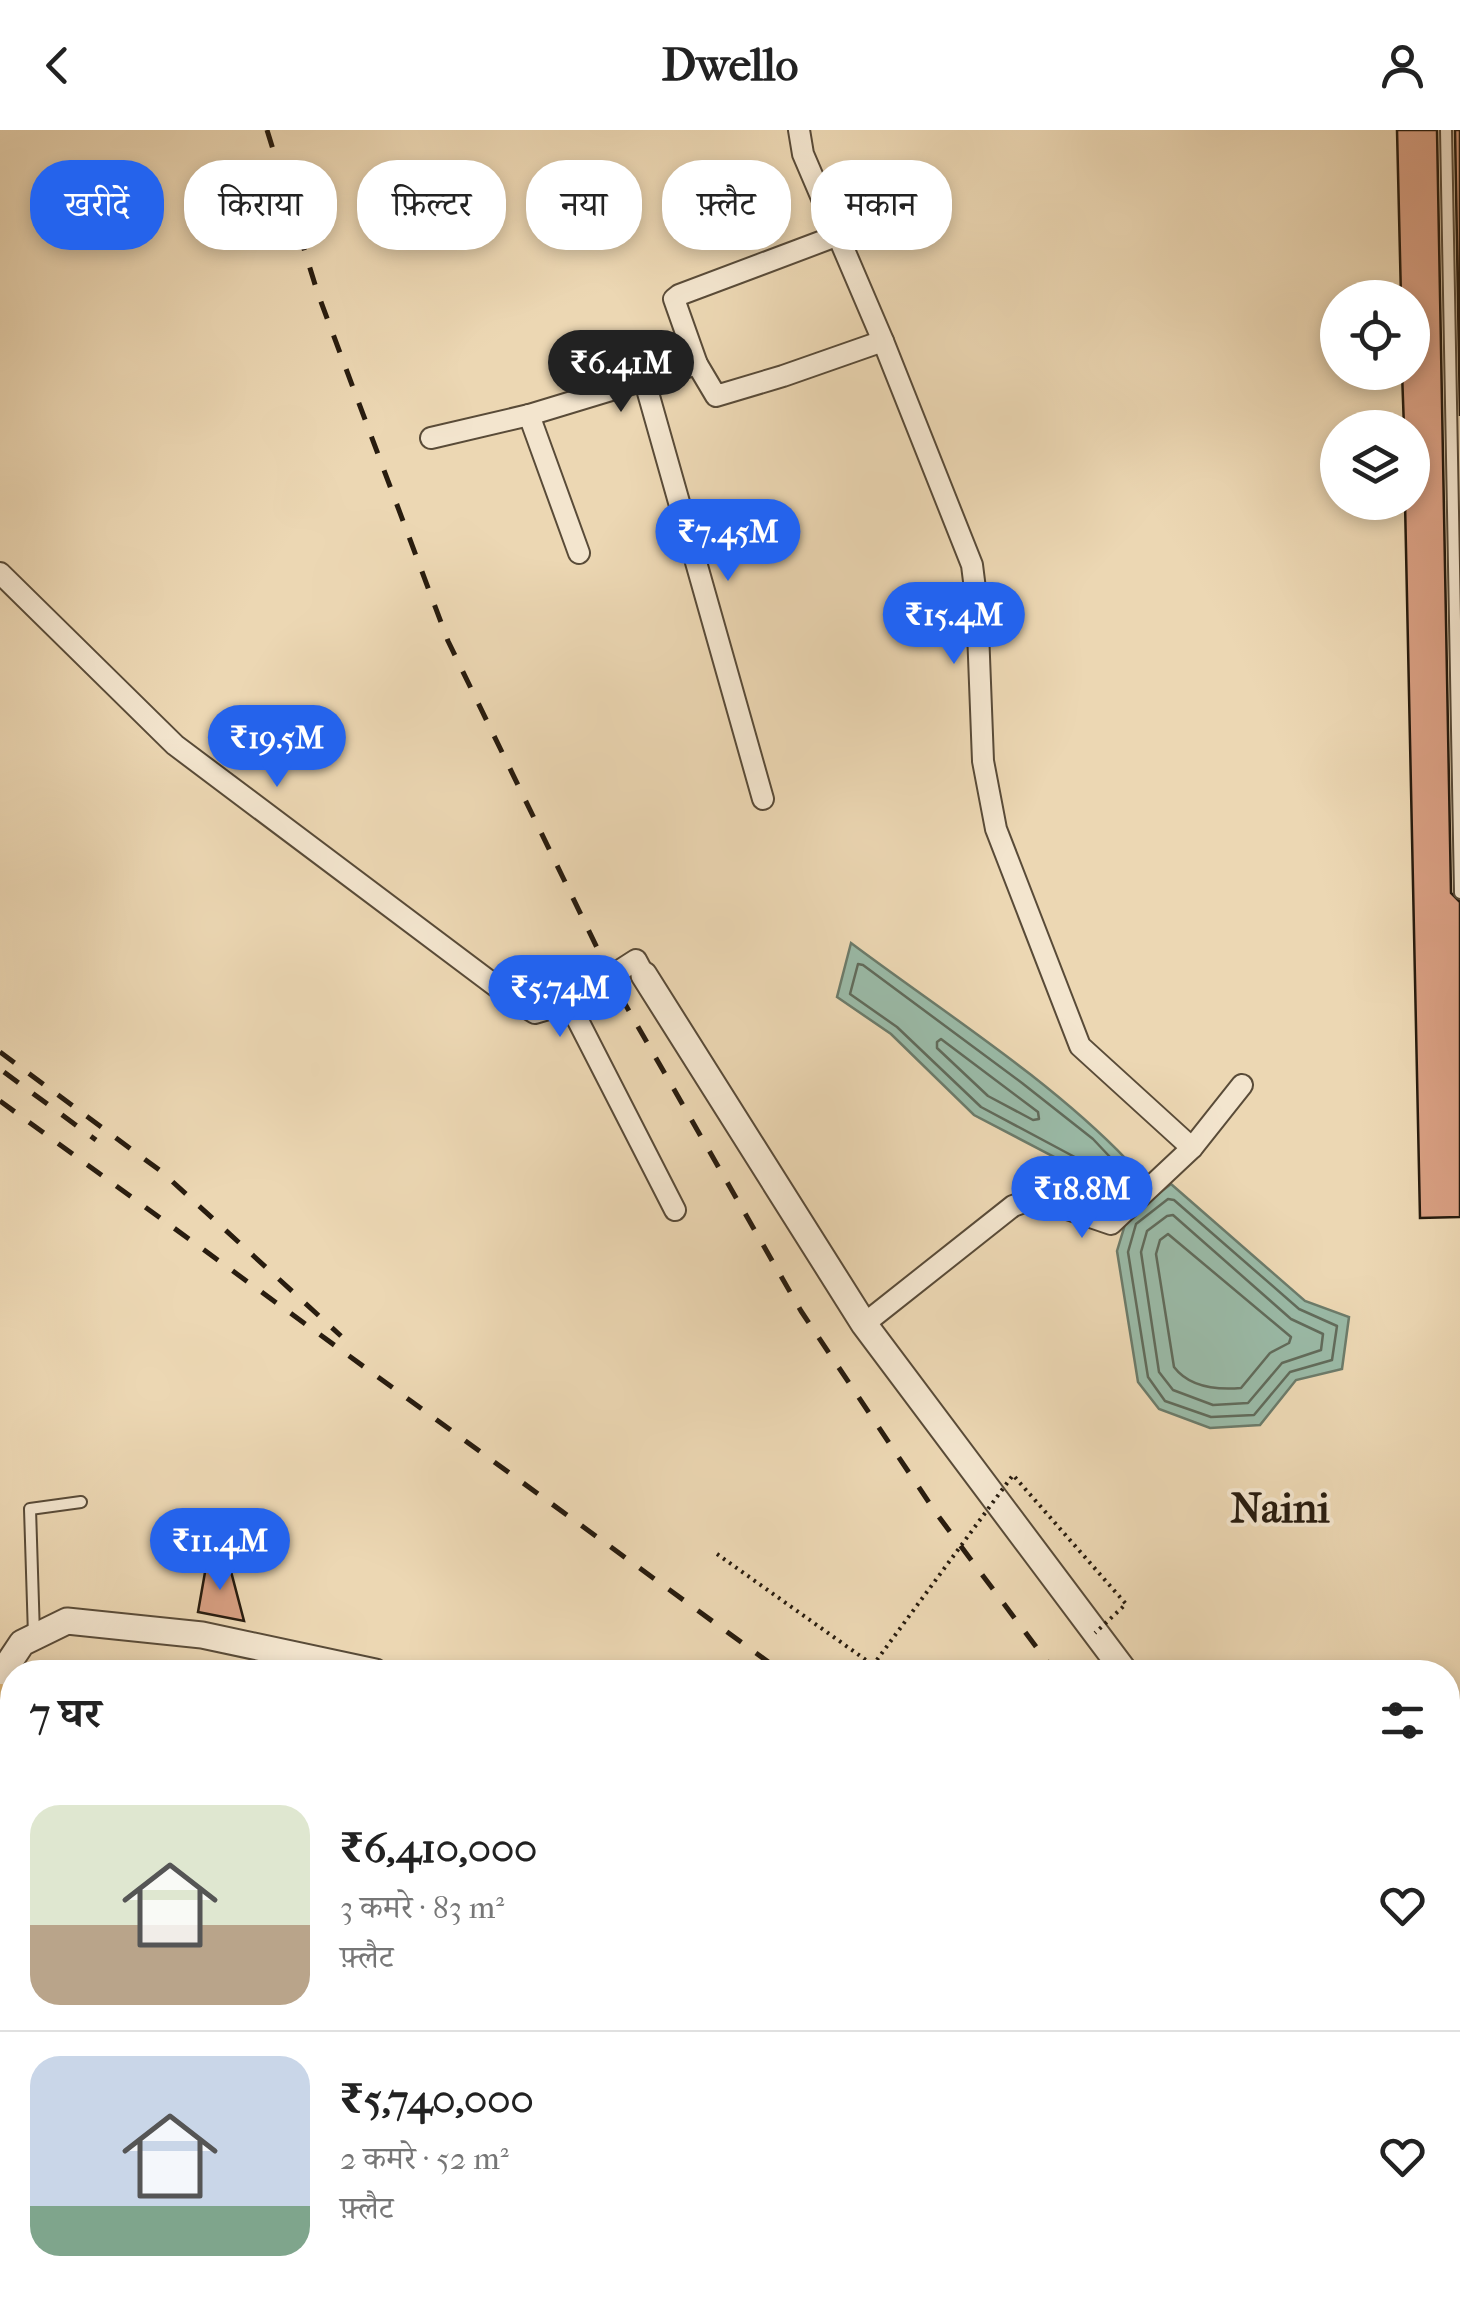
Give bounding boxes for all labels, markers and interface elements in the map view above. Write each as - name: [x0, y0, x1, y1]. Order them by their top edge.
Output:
- icon: back: [30, 38, 85, 93]
- icon: person: [1375, 38, 1430, 93]
- text: Dwello: [662, 39, 798, 92]
- chip: खरीदें: [30, 160, 164, 250]
- chip: किराया: [184, 160, 337, 250]
- chip: फ़िल्टर: [357, 160, 506, 250]
- chip: नया: [526, 160, 642, 250]
- chip: फ़्लैट: [662, 160, 791, 250]
- chip: मकान: [811, 160, 952, 250]
- map controls: [1320, 280, 1430, 520]
- button: locate: [1320, 280, 1430, 390]
- pin: ₹6.41M: [540, 330, 702, 415]
- text: ₹6.41M: [570, 344, 672, 381]
- button: layers: [1320, 410, 1430, 520]
- pin: ₹7.45M: [647, 499, 809, 584]
- text: ₹7.45M: [677, 513, 779, 550]
- pin: ₹15.4M: [873, 582, 1035, 667]
- text: ₹15.4M: [905, 596, 1003, 633]
- pin: ₹19.5M: [196, 705, 358, 790]
- text: ₹19.5M: [230, 719, 324, 756]
- pin: ₹5.74M: [479, 955, 641, 1040]
- text: ₹5.74M: [510, 969, 610, 1006]
- pin: ₹18.8M: [1001, 1156, 1163, 1241]
- text: ₹18.8M: [1033, 1170, 1131, 1207]
- district label: Naini: [1230, 1484, 1330, 1533]
- pin: ₹11.4M: [139, 1508, 301, 1593]
- text: ₹11.4M: [172, 1522, 268, 1559]
- text: 7 घर: [30, 1689, 101, 1738]
- icon: filters: [1375, 1693, 1430, 1748]
- text: ₹6,410,000: [340, 1824, 537, 1873]
- icon: home: [110, 1845, 230, 1965]
- icon: heart: [1375, 1878, 1430, 1933]
- text: 3 कमरे · 83 m²: [340, 1889, 504, 1926]
- text: फ़्लैट: [340, 1939, 393, 1976]
- text: ₹5,740,000: [340, 2075, 534, 2124]
- icon: home: [110, 2096, 230, 2216]
- icon: heart: [1375, 2129, 1430, 2184]
- text: 2 कमरे · 52 m²: [340, 2140, 509, 2177]
- text: फ़्लैट: [340, 2190, 393, 2227]

